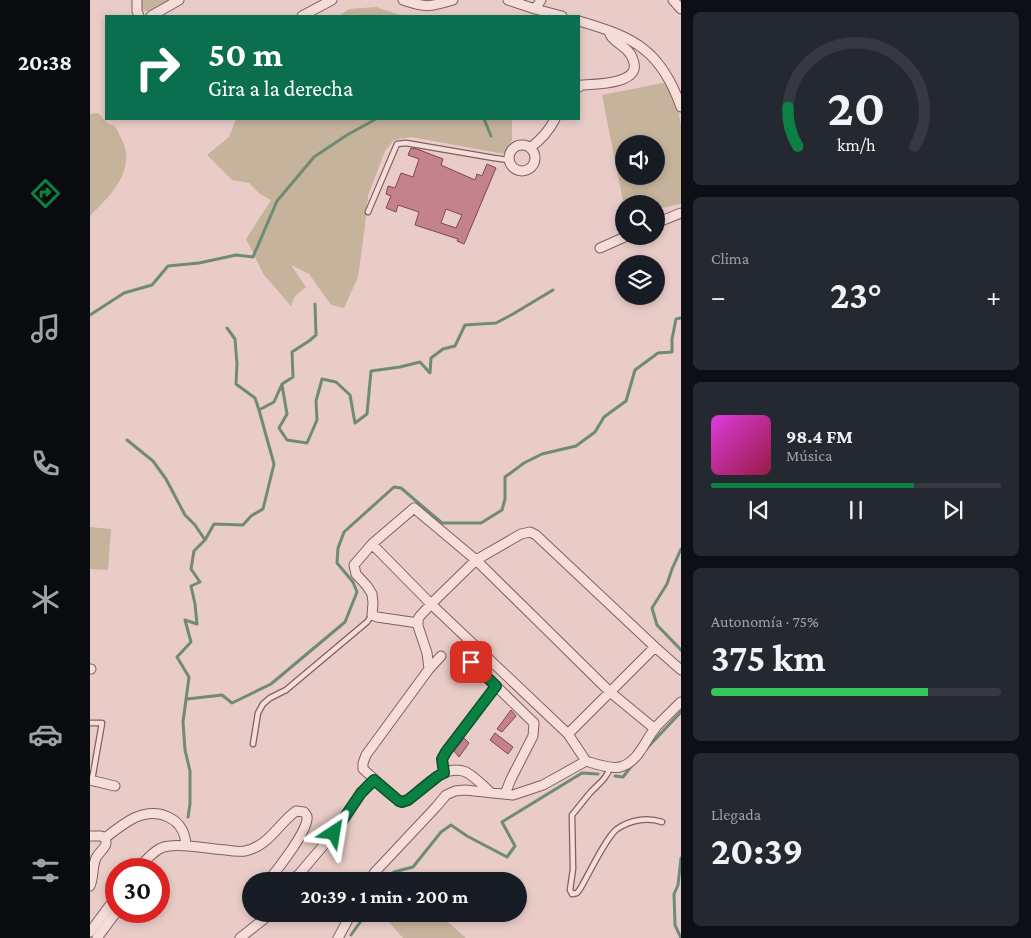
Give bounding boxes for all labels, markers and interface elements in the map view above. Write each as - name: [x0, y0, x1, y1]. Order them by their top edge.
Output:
- icon: right: [125, 35, 190, 100]
- text: 50 m: [208, 35, 283, 74]
- text: 20:38: [18, 50, 72, 75]
- text: Gira a la derecha: [208, 76, 353, 101]
- text: 20: [827, 78, 885, 136]
- map controls: [615, 135, 665, 305]
- button: sound: [615, 135, 665, 185]
- text: km/h: [837, 135, 876, 155]
- icon: directions: [28, 176, 63, 211]
- button: search: [615, 195, 665, 245]
- text: Clima: [711, 250, 749, 267]
- button: layers: [615, 255, 665, 305]
- text: 23°: [830, 274, 882, 316]
- text: −: [711, 281, 726, 312]
- text: +: [986, 281, 1001, 312]
- icon: music: [28, 311, 63, 346]
- text: 98.4 FM: [786, 426, 853, 447]
- icon: phone: [28, 446, 63, 481]
- text: Música: [786, 447, 832, 464]
- icon: previous: [745, 496, 773, 524]
- icon: pause: [842, 496, 870, 524]
- icon: next: [939, 496, 967, 524]
- icon: climate: [28, 582, 63, 617]
- text: Autonomía · 75%: [711, 613, 819, 630]
- text: 375 km: [711, 637, 826, 679]
- pin: [450, 641, 492, 683]
- icon: arrive: [457, 648, 485, 676]
- icon: car: [28, 717, 63, 752]
- position arrow: [307, 806, 359, 858]
- text: Llegada: [711, 806, 761, 823]
- text: 20:39: [711, 830, 803, 872]
- icon: filters: [28, 853, 63, 888]
- speed limit sign: 30: [105, 858, 170, 923]
- text: 20:39 · 1 min · 200 m: [301, 886, 468, 907]

